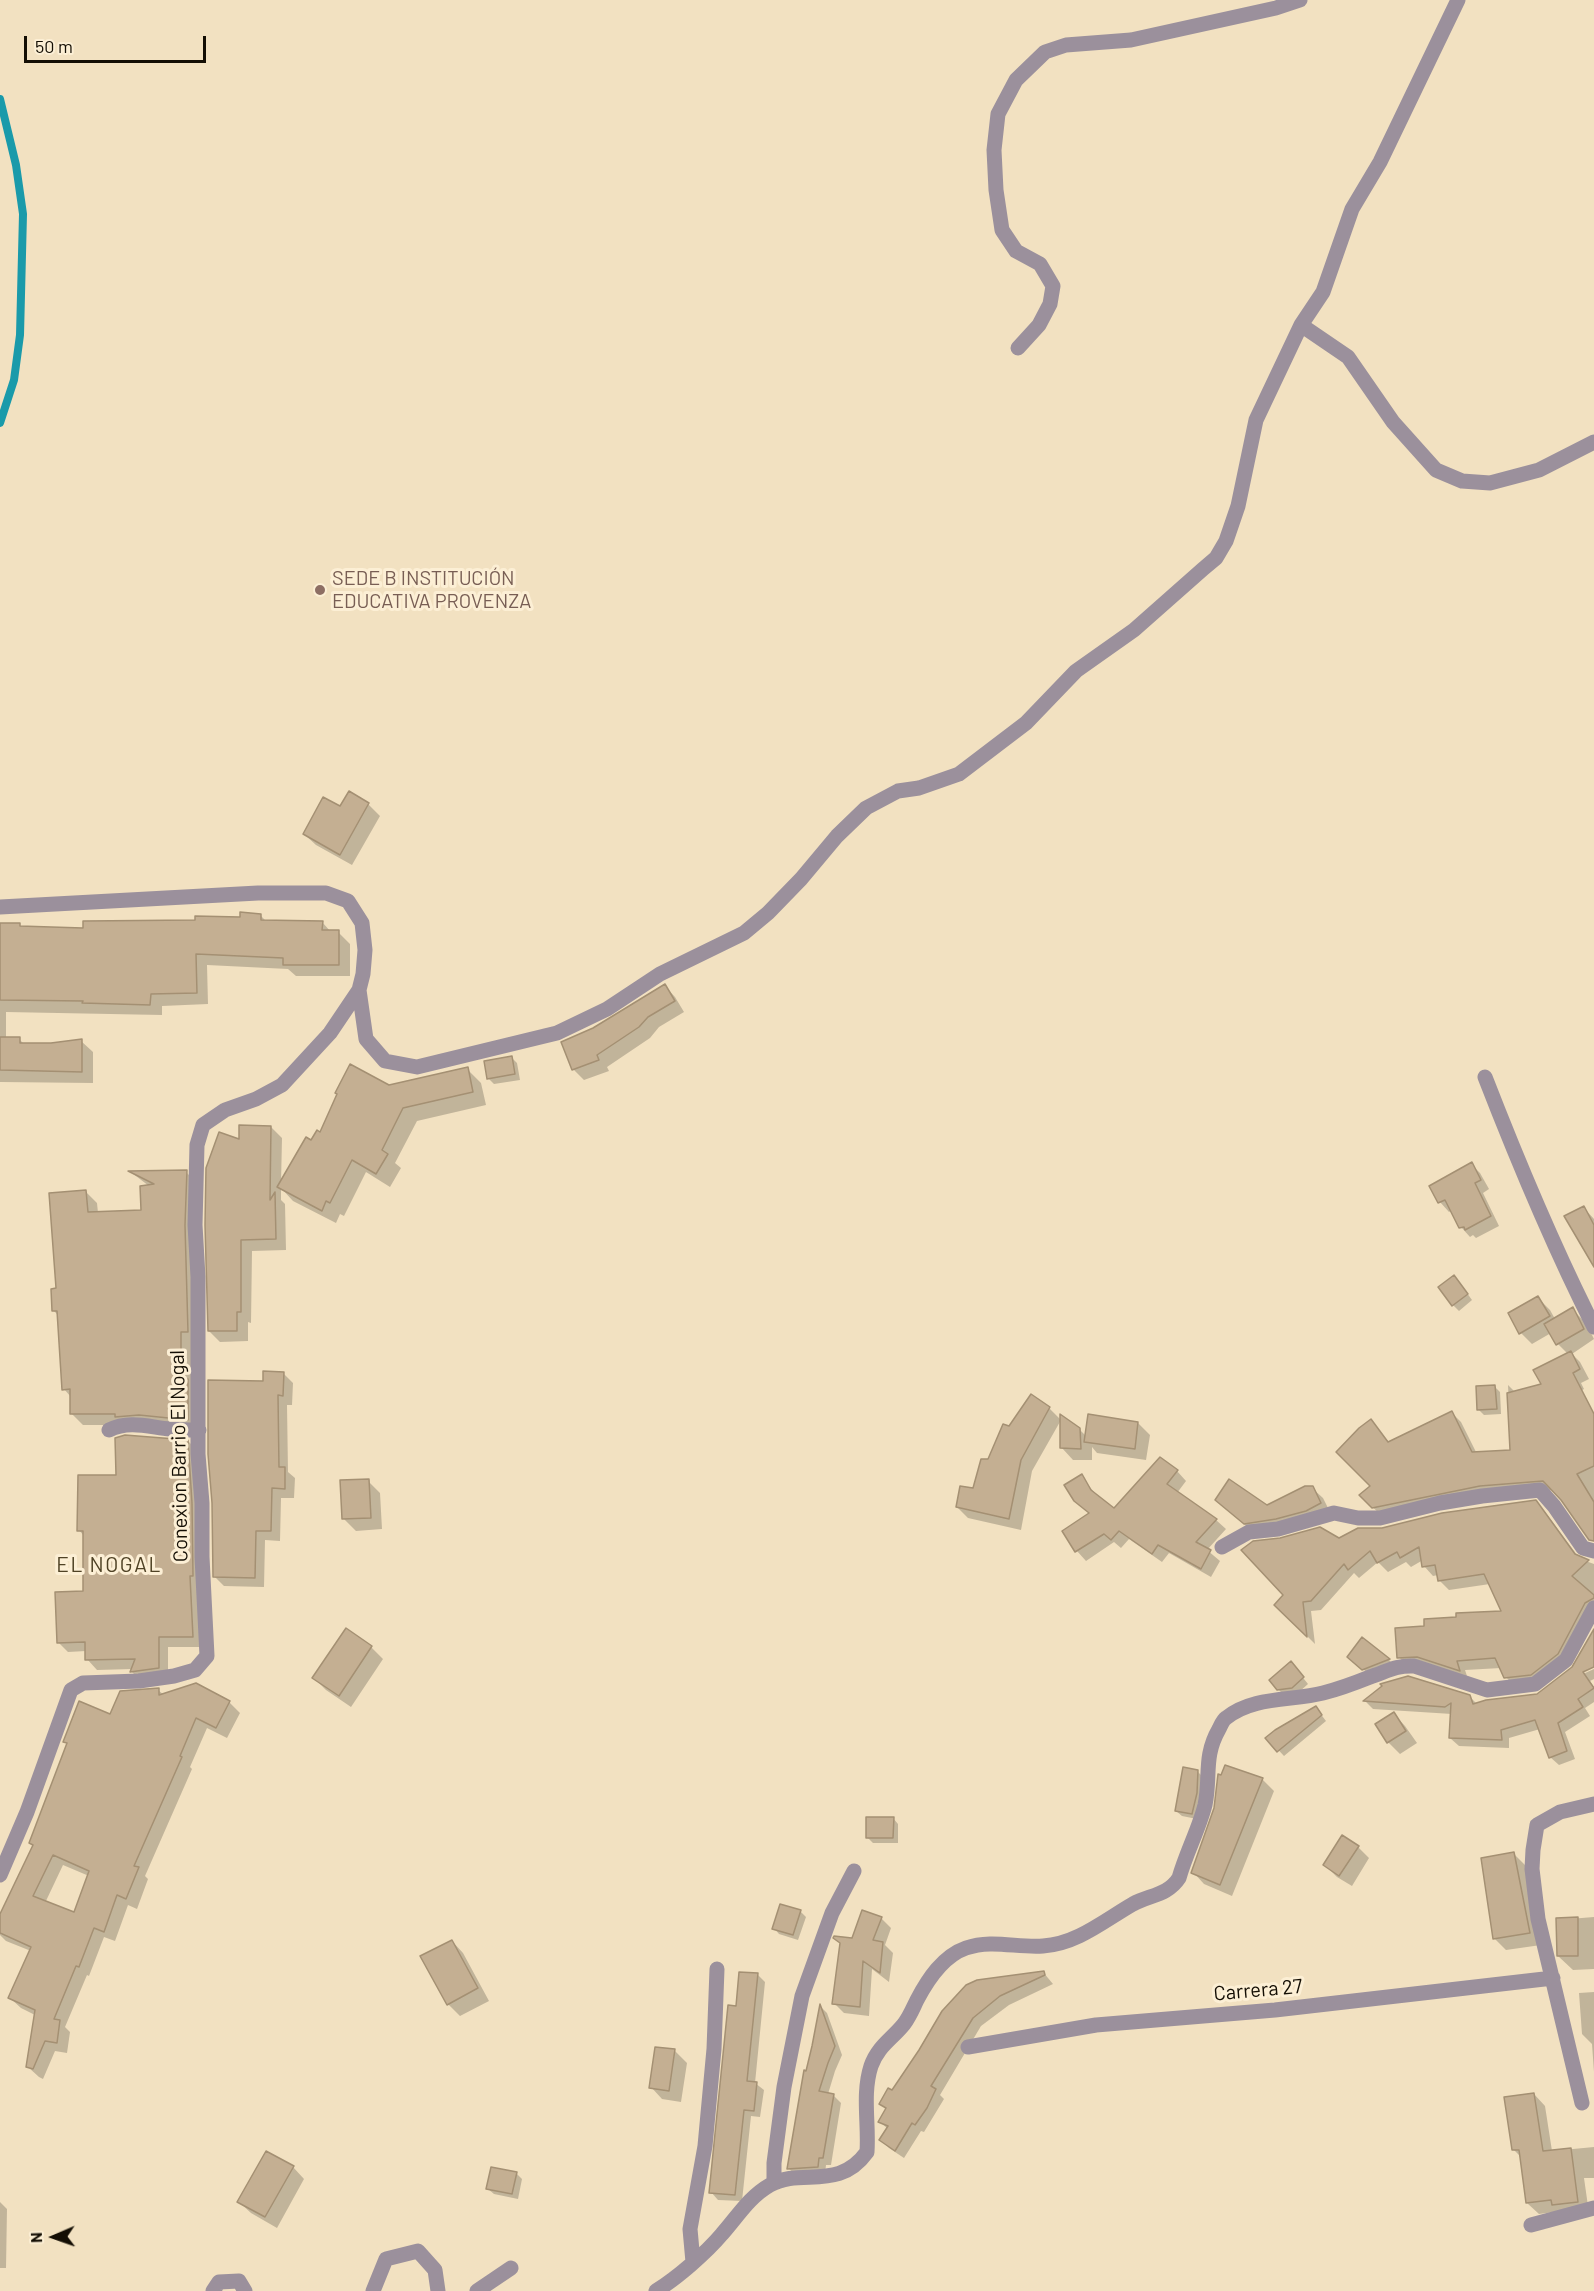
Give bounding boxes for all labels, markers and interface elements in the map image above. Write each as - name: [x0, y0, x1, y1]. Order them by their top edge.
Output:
- scale bar: [27, 24, 208, 62]
- text: 50 m: [35, 35, 73, 57]
- place label: SEDE B INSTITUCIÓN EDUCATIVA PROVENZA: [332, 566, 531, 613]
- marker: SEDE B INSTITUCIÓN EDUCATIVA PROVENZA: [313, 583, 327, 597]
- street label: Conexion Barrio El Nogal: [165, 1350, 193, 1562]
- district label: EL NOGAL: [56, 1552, 162, 1578]
- street label: Carrera 27: [1213, 1974, 1303, 2006]
- north arrow: [24, 2207, 84, 2267]
- text: N: [26, 2232, 45, 2243]

